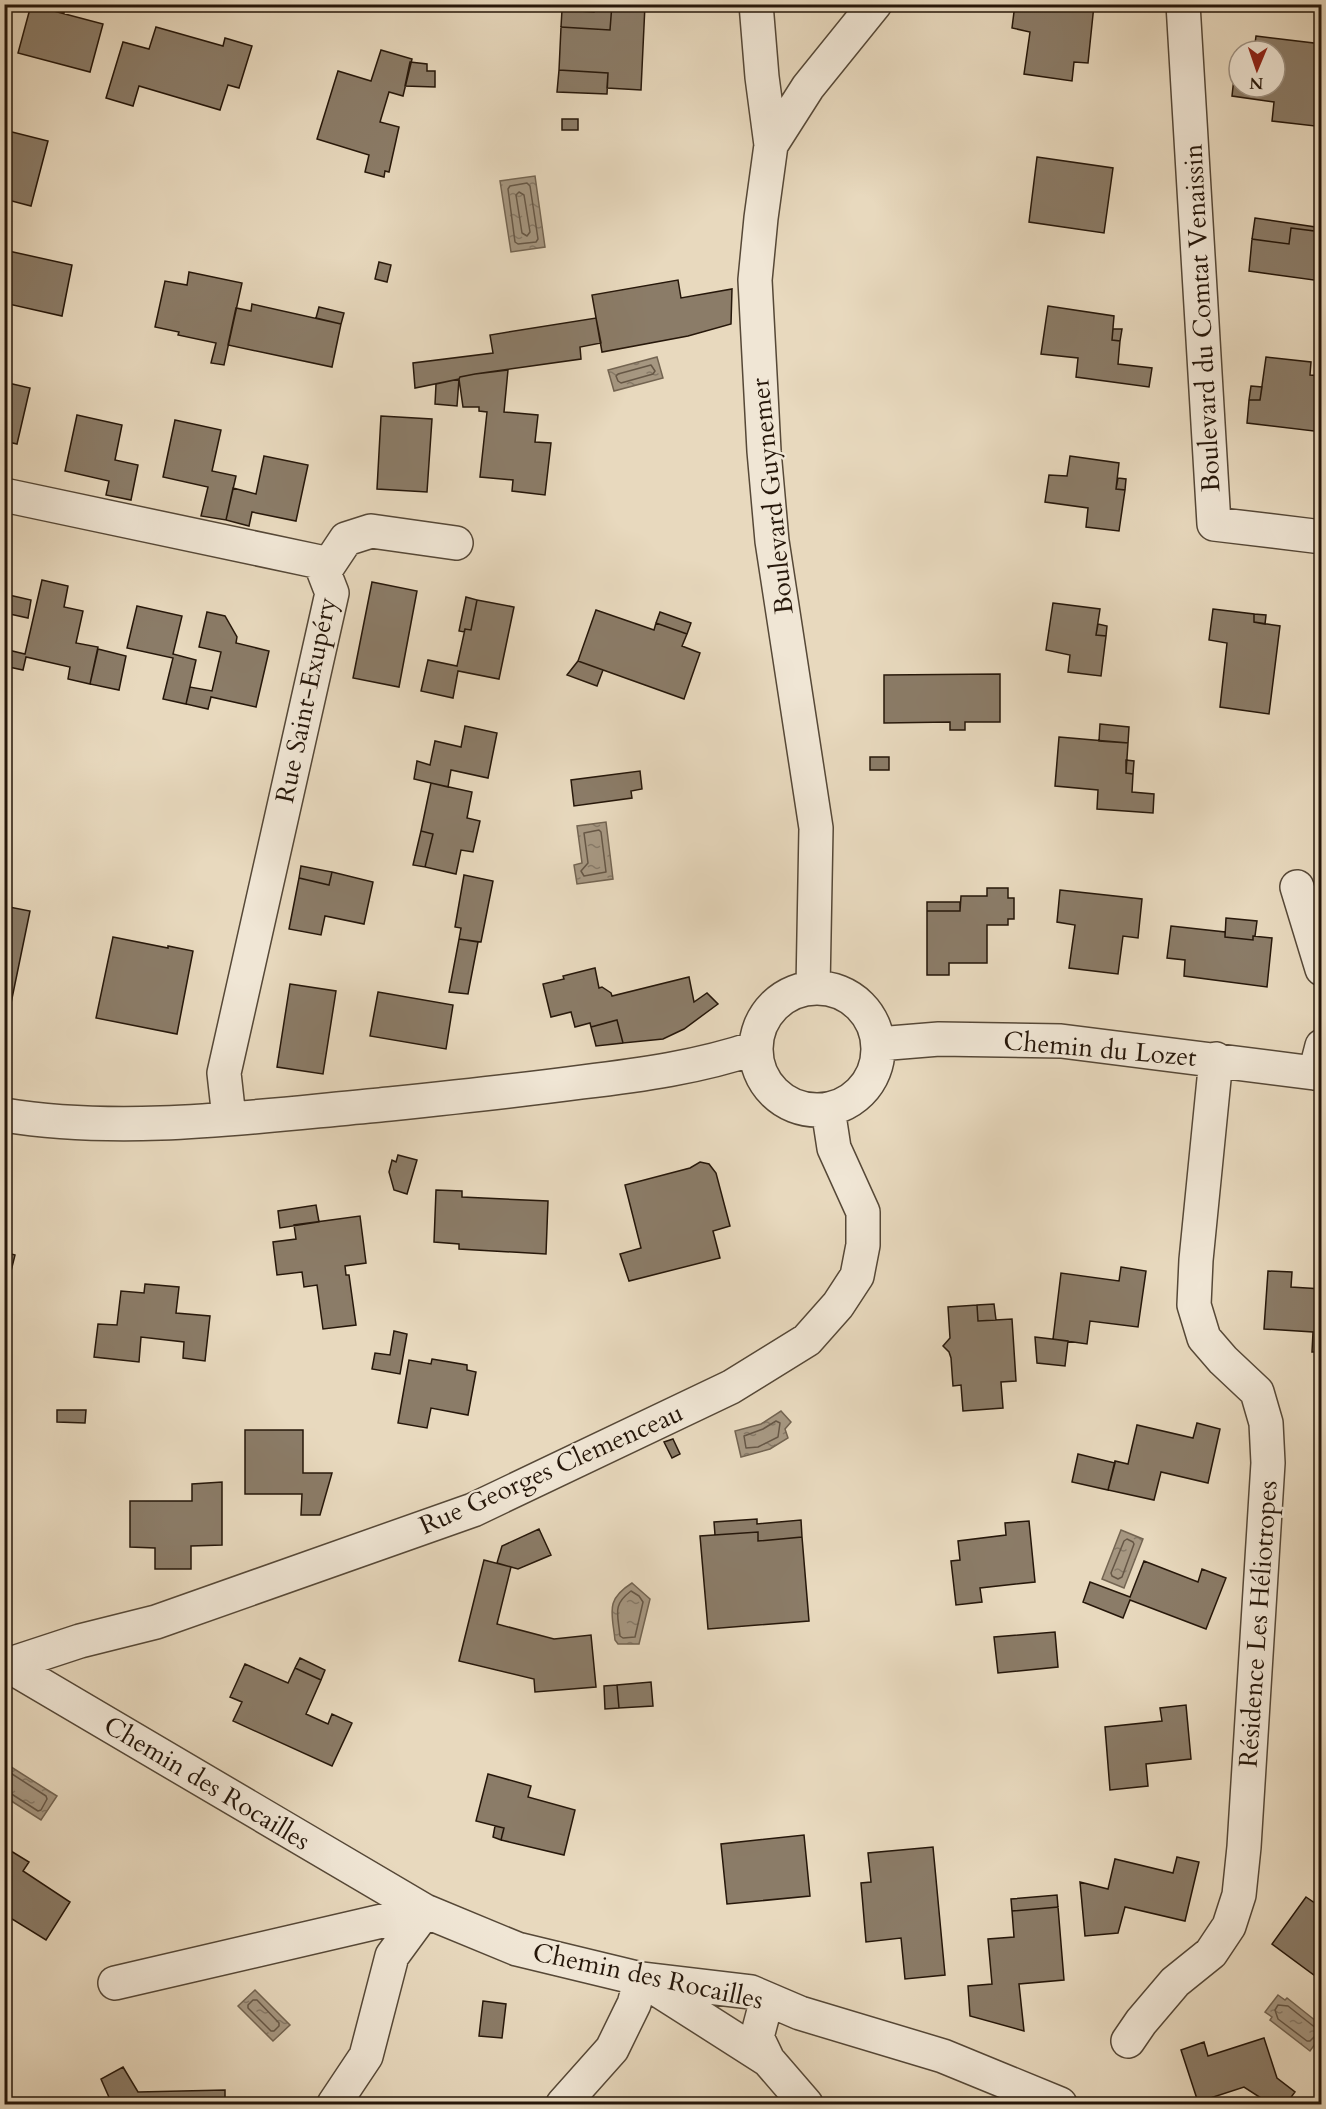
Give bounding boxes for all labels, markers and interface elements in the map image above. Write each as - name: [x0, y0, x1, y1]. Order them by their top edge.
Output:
- north arrow: [1227, 39, 1287, 99]
- text: N: [1249, 72, 1264, 94]
- street label: Boulevard du Comtat Venaissin: [1175, 143, 1229, 493]
- street label: Boulevard Guynemer: [742, 376, 802, 616]
- street label: Rue Saint-Exupéry: [267, 594, 345, 806]
- street label: Chemin du Lozet: [1002, 1023, 1198, 1075]
- street label: Rue Georges Clemenceau: [414, 1395, 688, 1543]
- street label: Résidence Les Héliotropes: [1231, 1479, 1285, 1769]
- street label: Chemin des Rocailles: [97, 1708, 317, 1858]
- street label: Chemin des Rocailles: [530, 1934, 766, 2018]

